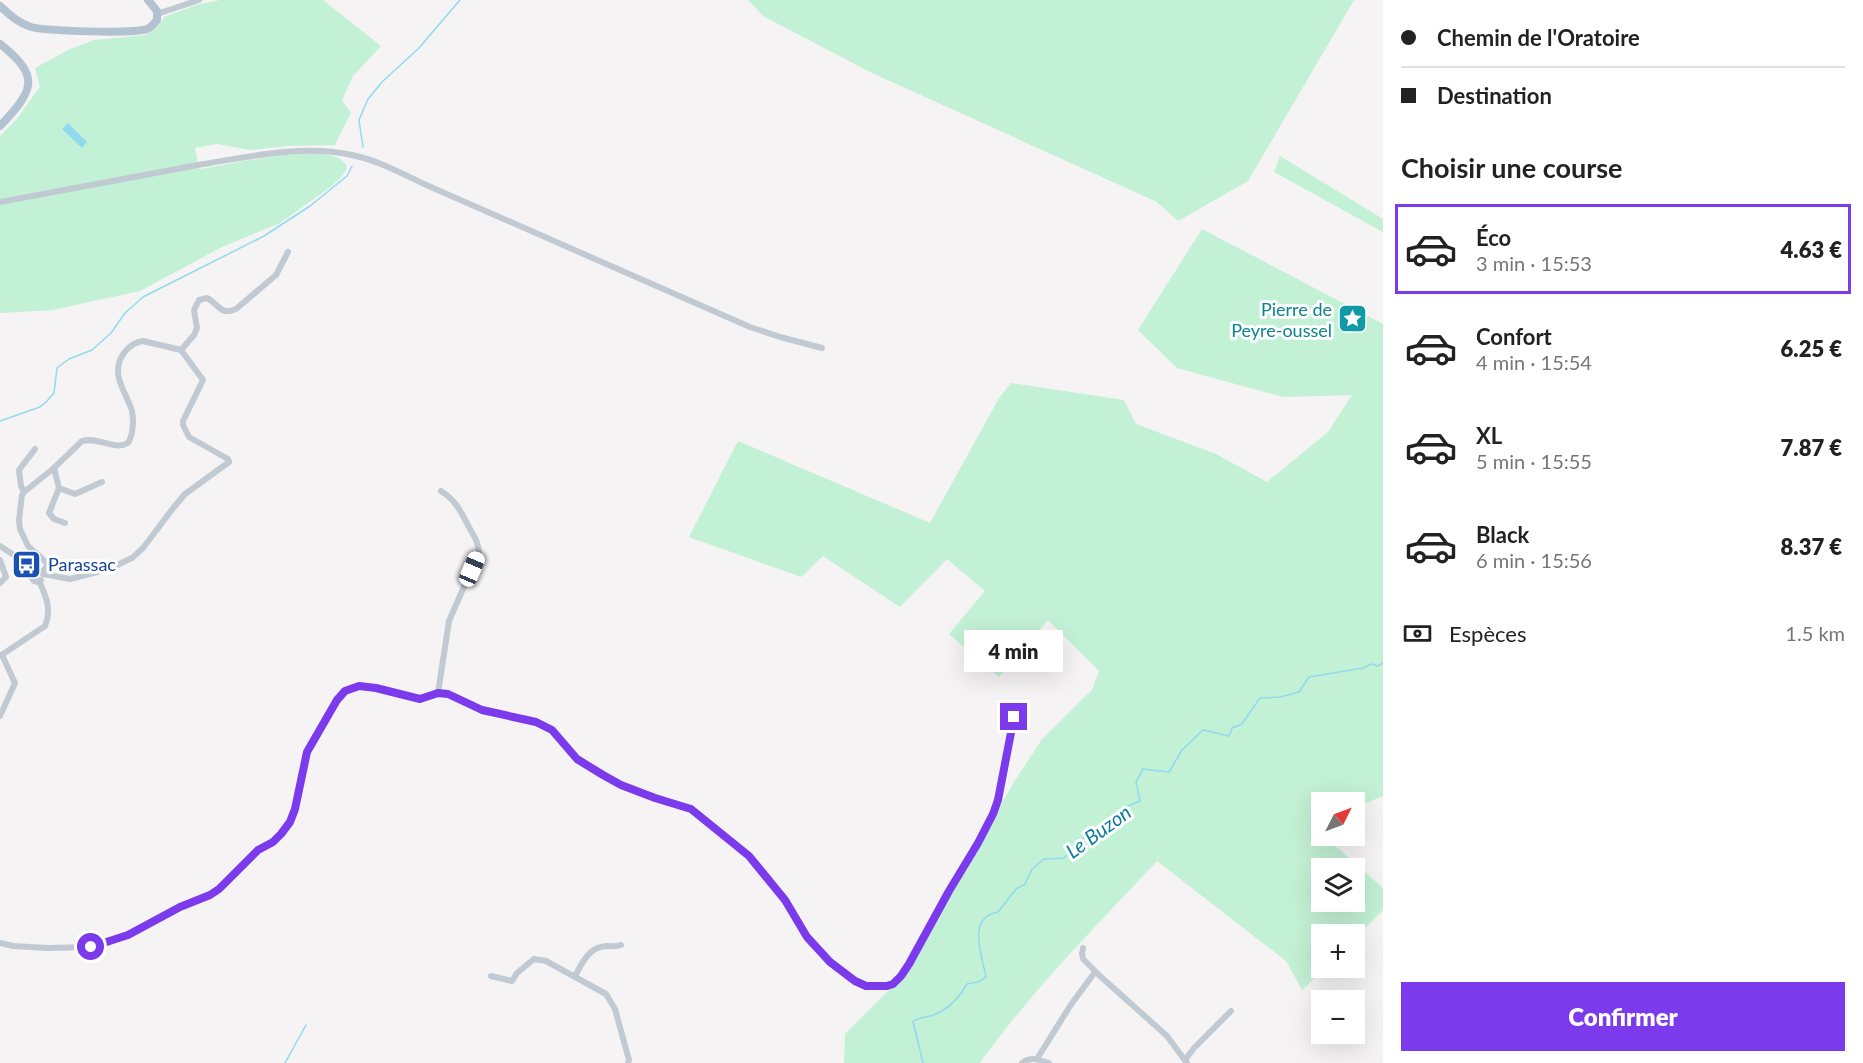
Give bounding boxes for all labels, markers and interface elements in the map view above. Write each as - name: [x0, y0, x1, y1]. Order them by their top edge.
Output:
- text: Chemin de l'Oratoire: [1437, 24, 1640, 51]
- text: Destination: [1437, 82, 1552, 109]
- text: Choisir une course: [1401, 151, 1623, 184]
- icon: car: [1404, 222, 1458, 276]
- text: Éco: [1476, 224, 1511, 251]
- text: 4.63 €: [1781, 236, 1842, 263]
- text: 3 min · 15:53: [1476, 251, 1592, 275]
- place label: Pierre de Peyre-oussel: [1231, 298, 1332, 341]
- place icon: Pierre de Peyre-oussel: [1337, 303, 1369, 335]
- icon: car: [1404, 321, 1458, 375]
- text: Confort: [1476, 323, 1552, 350]
- text: 6.25 €: [1781, 335, 1842, 362]
- text: 4 min · 15:54: [1476, 350, 1592, 374]
- icon: car: [1404, 420, 1458, 474]
- text: XL: [1476, 422, 1502, 449]
- text: 7.87 €: [1781, 434, 1842, 461]
- text: 5 min · 15:55: [1476, 449, 1592, 473]
- icon: car: [1404, 519, 1458, 573]
- text: Black: [1476, 521, 1529, 548]
- text: 8.37 €: [1781, 533, 1842, 560]
- bus stop icon: Parassac: [11, 548, 43, 580]
- text: 6 min · 15:56: [1476, 548, 1592, 572]
- car: [457, 549, 487, 589]
- place label: Parassac: [48, 553, 116, 575]
- icon: cash: [1401, 617, 1434, 650]
- text: Espèces: [1449, 620, 1526, 647]
- text: 1.5 km: [1785, 621, 1845, 645]
- callout: 4 min: [964, 630, 1064, 672]
- text: 4 min: [989, 639, 1038, 663]
- route end: [1000, 703, 1027, 730]
- north arrow: [1311, 792, 1365, 846]
- map controls: [1311, 792, 1365, 1044]
- water label: Le Buzon: [1061, 799, 1135, 863]
- button: layers: [1311, 858, 1365, 912]
- button: +: [1311, 924, 1365, 978]
- route start: [77, 933, 104, 960]
- button: Confirmer: [1401, 982, 1845, 1051]
- button: −: [1311, 990, 1365, 1044]

